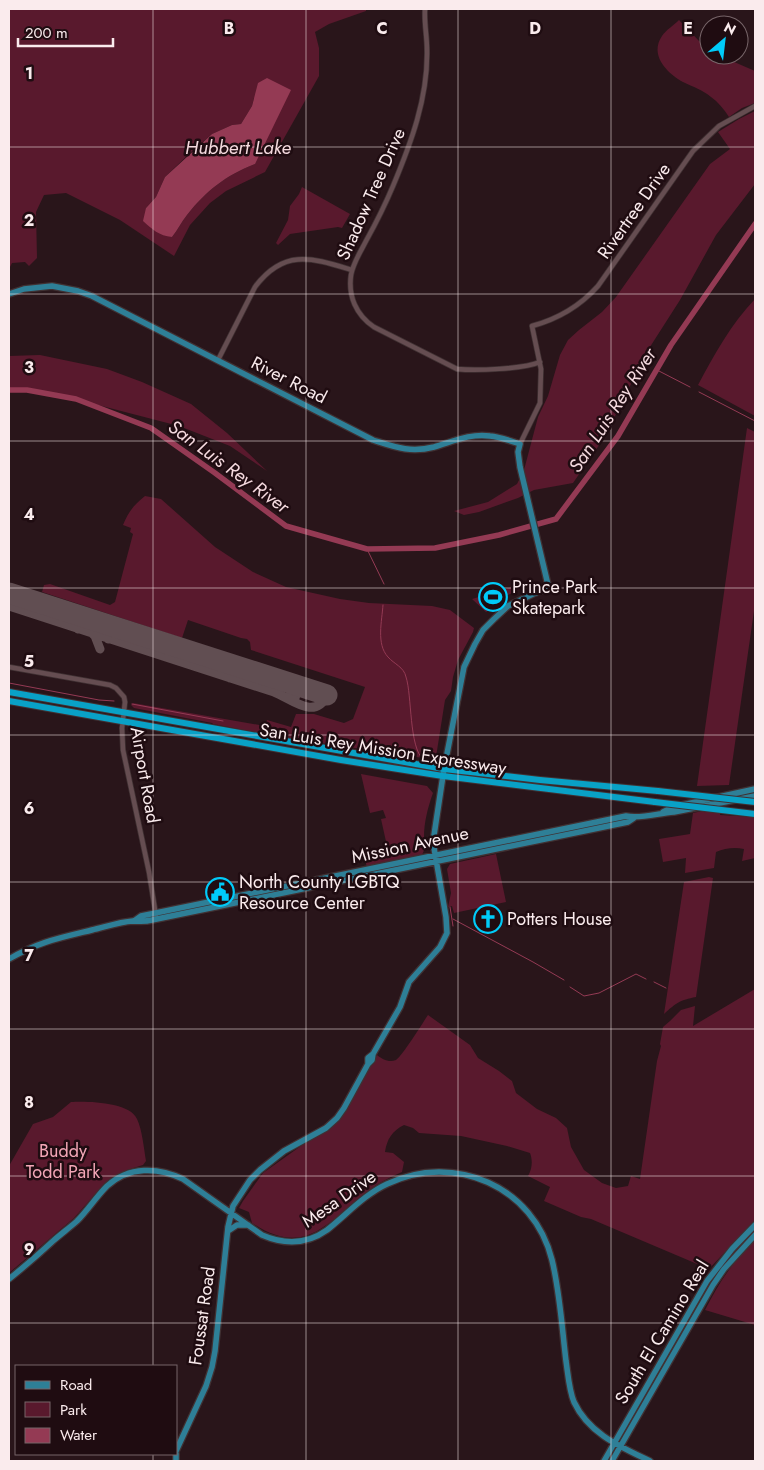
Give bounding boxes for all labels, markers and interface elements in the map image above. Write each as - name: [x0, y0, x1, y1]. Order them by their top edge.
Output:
- scale bar: [18, 15, 112, 47]
- north arrow: [699, 15, 749, 65]
- text: B: [224, 17, 234, 40]
- text: C: [376, 17, 388, 40]
- text: D: [529, 17, 541, 40]
- text: E: [683, 17, 693, 40]
- text: N: [720, 17, 740, 40]
- text: 200 m: [25, 22, 68, 44]
- text: 1: [25, 62, 33, 85]
- street label: Shadow Tree Drive: [330, 124, 412, 264]
- water label: Hubbert Lake: [185, 134, 291, 161]
- street label: Rivertree Drive: [591, 158, 677, 264]
- text: 2: [24, 209, 34, 232]
- water label: San Luis Rey River: [562, 341, 664, 478]
- street label: River Road: [247, 350, 331, 410]
- text: 3: [24, 356, 34, 379]
- water label: San Luis Rey River: [163, 413, 296, 521]
- text: 4: [23, 503, 35, 526]
- place label: Prince Park Skatepark: [512, 574, 597, 621]
- sports icon: Prince Park Skatepark: [478, 582, 508, 612]
- text: 5: [24, 650, 34, 673]
- street label: San Luis Rey Mission Expressway: [258, 717, 508, 781]
- street label: Airport Road: [124, 725, 166, 825]
- text: 6: [24, 797, 34, 820]
- street label: Mission Avenue: [349, 820, 471, 870]
- place label: North County LGBTQ Resource Center: [239, 869, 400, 916]
- public building icon: North County LGBTQ Resource Center: [205, 877, 235, 907]
- church icon: Potters House: [473, 904, 503, 934]
- place label: Potters House: [507, 906, 612, 932]
- text: 7: [24, 944, 34, 967]
- text: 8: [24, 1091, 34, 1114]
- park label: Buddy Todd Park: [26, 1138, 100, 1185]
- street label: Mesa Drive: [297, 1164, 381, 1234]
- text: 9: [24, 1238, 34, 1261]
- street label: South El Camino Real: [609, 1255, 715, 1409]
- street label: Foussat Road: [182, 1265, 222, 1367]
- legend: [15, 1365, 178, 1455]
- text: Road: [60, 1374, 92, 1396]
- text: Park: [60, 1399, 87, 1421]
- text: Water: [60, 1424, 98, 1446]

